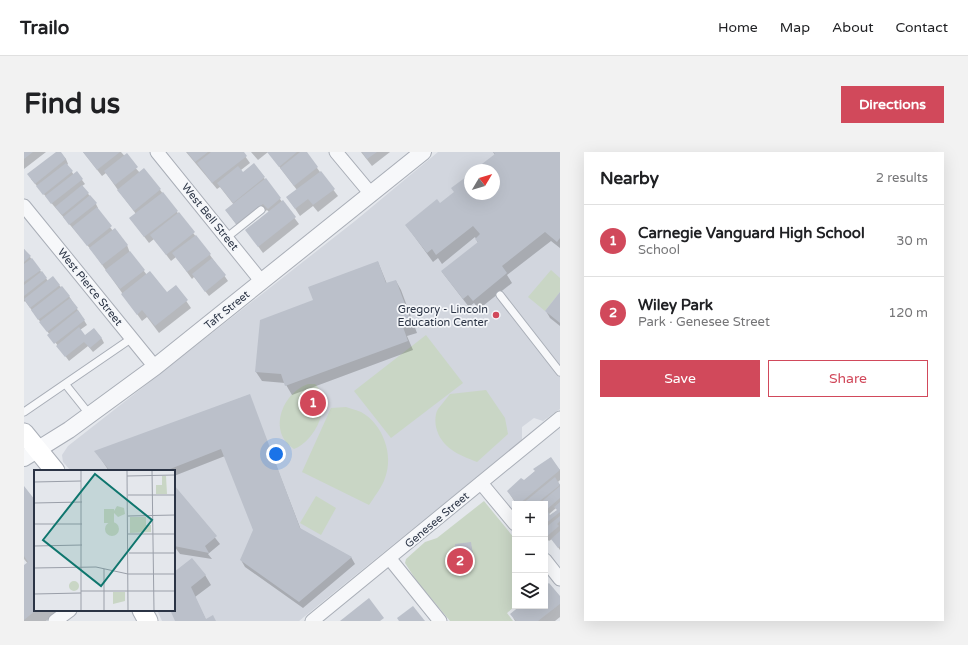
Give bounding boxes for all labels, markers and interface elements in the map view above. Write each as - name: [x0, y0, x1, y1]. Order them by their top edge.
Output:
- text: Trailo: [20, 17, 69, 39]
- text: Home: [718, 19, 758, 36]
- text: Map: [780, 19, 810, 36]
- text: About: [832, 19, 874, 36]
- text: Contact: [896, 19, 948, 36]
- button: Directions: [841, 86, 944, 123]
- text: Find us: [24, 87, 120, 121]
- north arrow: [464, 164, 500, 200]
- text: Nearby: [600, 168, 659, 189]
- text: 2 results: [876, 170, 928, 186]
- street label: West Bell Street: [179, 181, 241, 253]
- text: Carnegie Vanguard High School: [638, 224, 865, 242]
- text: 1: [609, 233, 617, 249]
- text: 30 m: [896, 233, 928, 249]
- text: School: [638, 242, 680, 258]
- street label: West Pierce Street: [55, 246, 125, 328]
- street label: Taft Street: [202, 288, 252, 332]
- text: Wiley Park: [638, 296, 713, 314]
- place label: Gregory - Lincoln Education Center: [398, 303, 489, 329]
- text: 2: [609, 305, 617, 321]
- text: 120 m: [888, 305, 928, 321]
- marker: Gregory - Lincoln Education Center: [491, 310, 501, 320]
- text: Park · Genesee Street: [638, 314, 770, 330]
- button: Save: [600, 360, 760, 397]
- button: Share: [768, 360, 928, 397]
- pin: 1: [300, 388, 326, 418]
- your location: [266, 444, 286, 464]
- inset map: [34, 470, 175, 611]
- street label: Genesee Street: [402, 489, 472, 551]
- map controls: [512, 501, 548, 609]
- button: +: [512, 501, 548, 537]
- button: −: [512, 537, 548, 573]
- pin: 2: [447, 546, 473, 576]
- button: layers: [512, 573, 548, 609]

